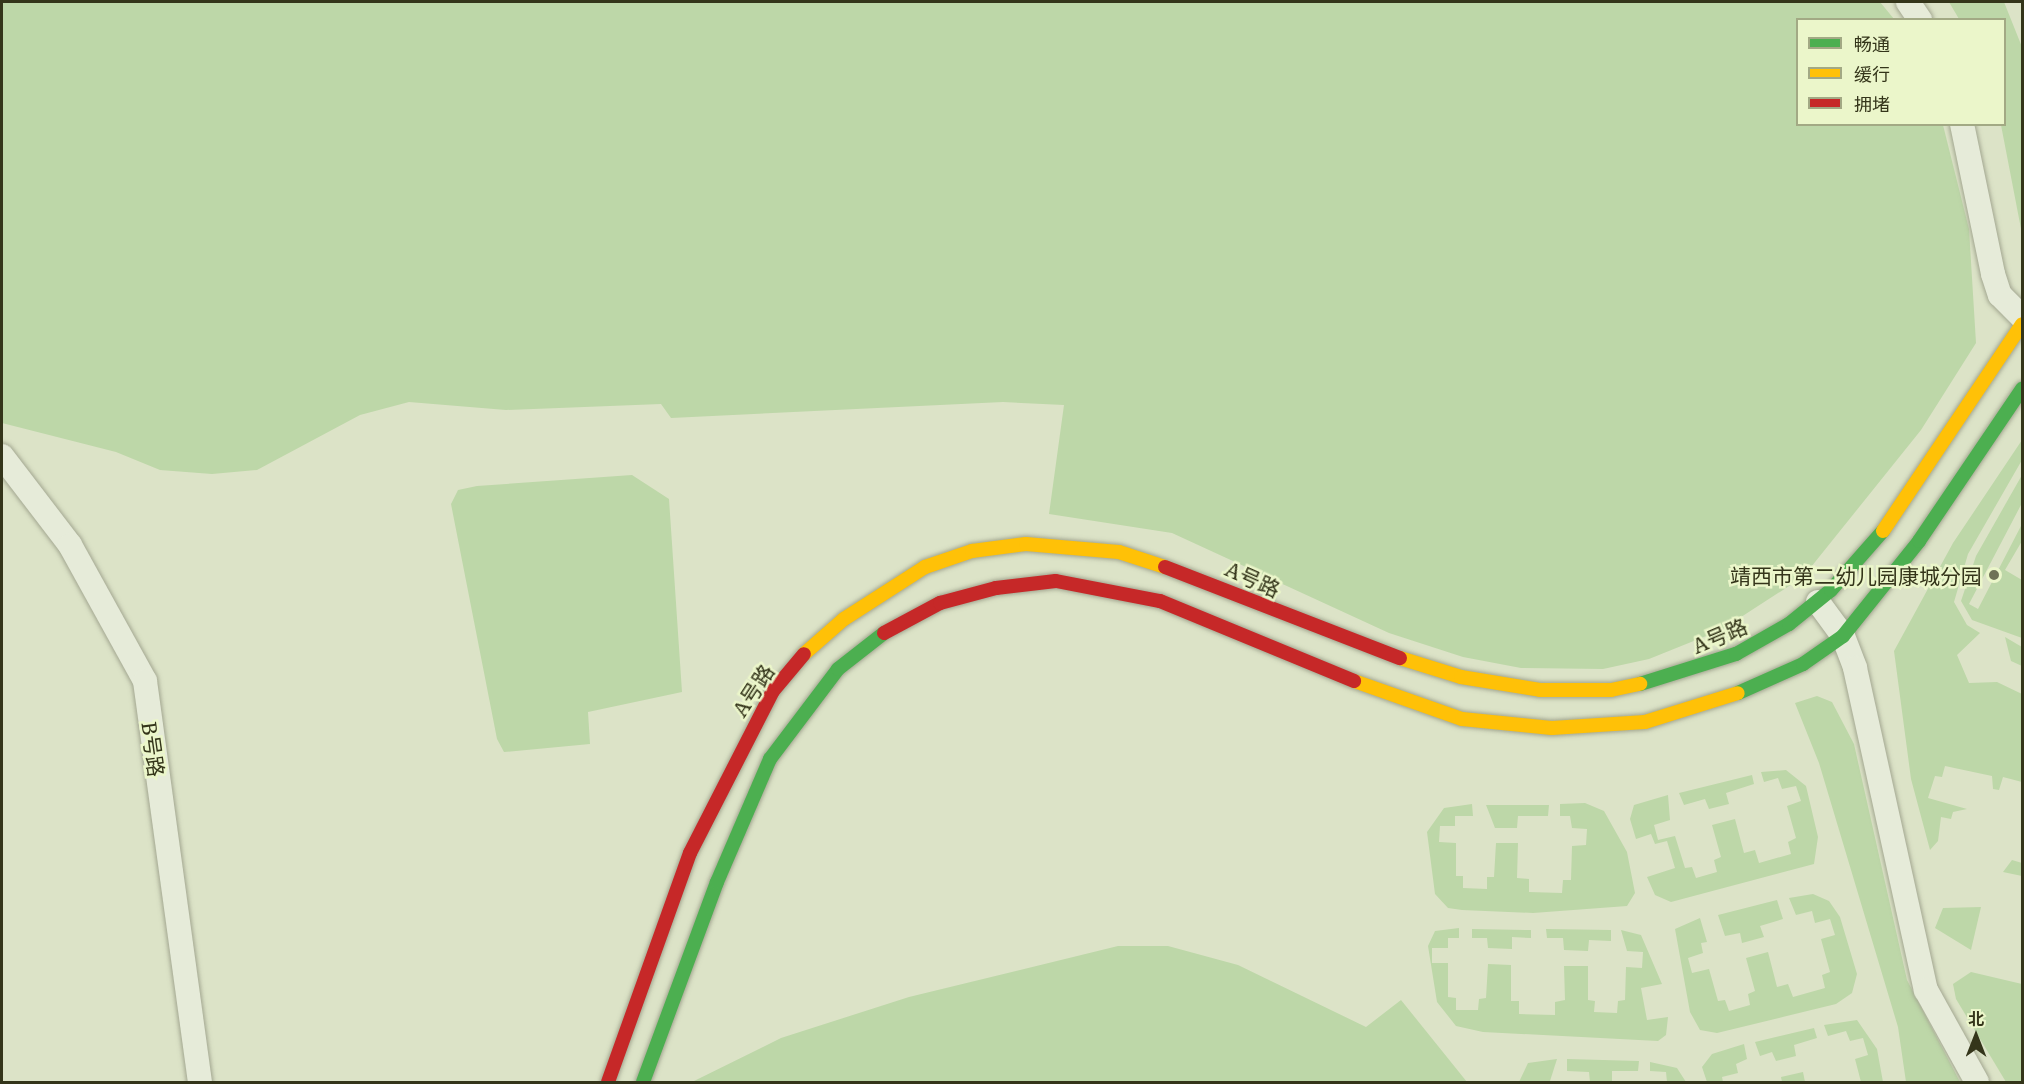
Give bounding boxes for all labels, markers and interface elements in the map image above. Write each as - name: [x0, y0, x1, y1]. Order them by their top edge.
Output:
- legend: [1796, 18, 2006, 126]
- text: 畅通: [1854, 30, 1890, 57]
- text: 缓行: [1854, 60, 1890, 87]
- text: 拥堵: [1854, 90, 1890, 117]
- street label: A号路: [1222, 555, 1284, 601]
- place label: 靖西市第二幼儿园康城分园: [1730, 562, 1982, 588]
- marker: 靖西市第二幼儿园康城分园: [1987, 568, 2001, 582]
- street label: A号路: [1688, 612, 1750, 658]
- street label: A号路: [726, 659, 778, 721]
- street label: B号路: [138, 720, 170, 778]
- north arrow: [1946, 1006, 2006, 1066]
- text: 北: [1968, 1006, 1984, 1030]

